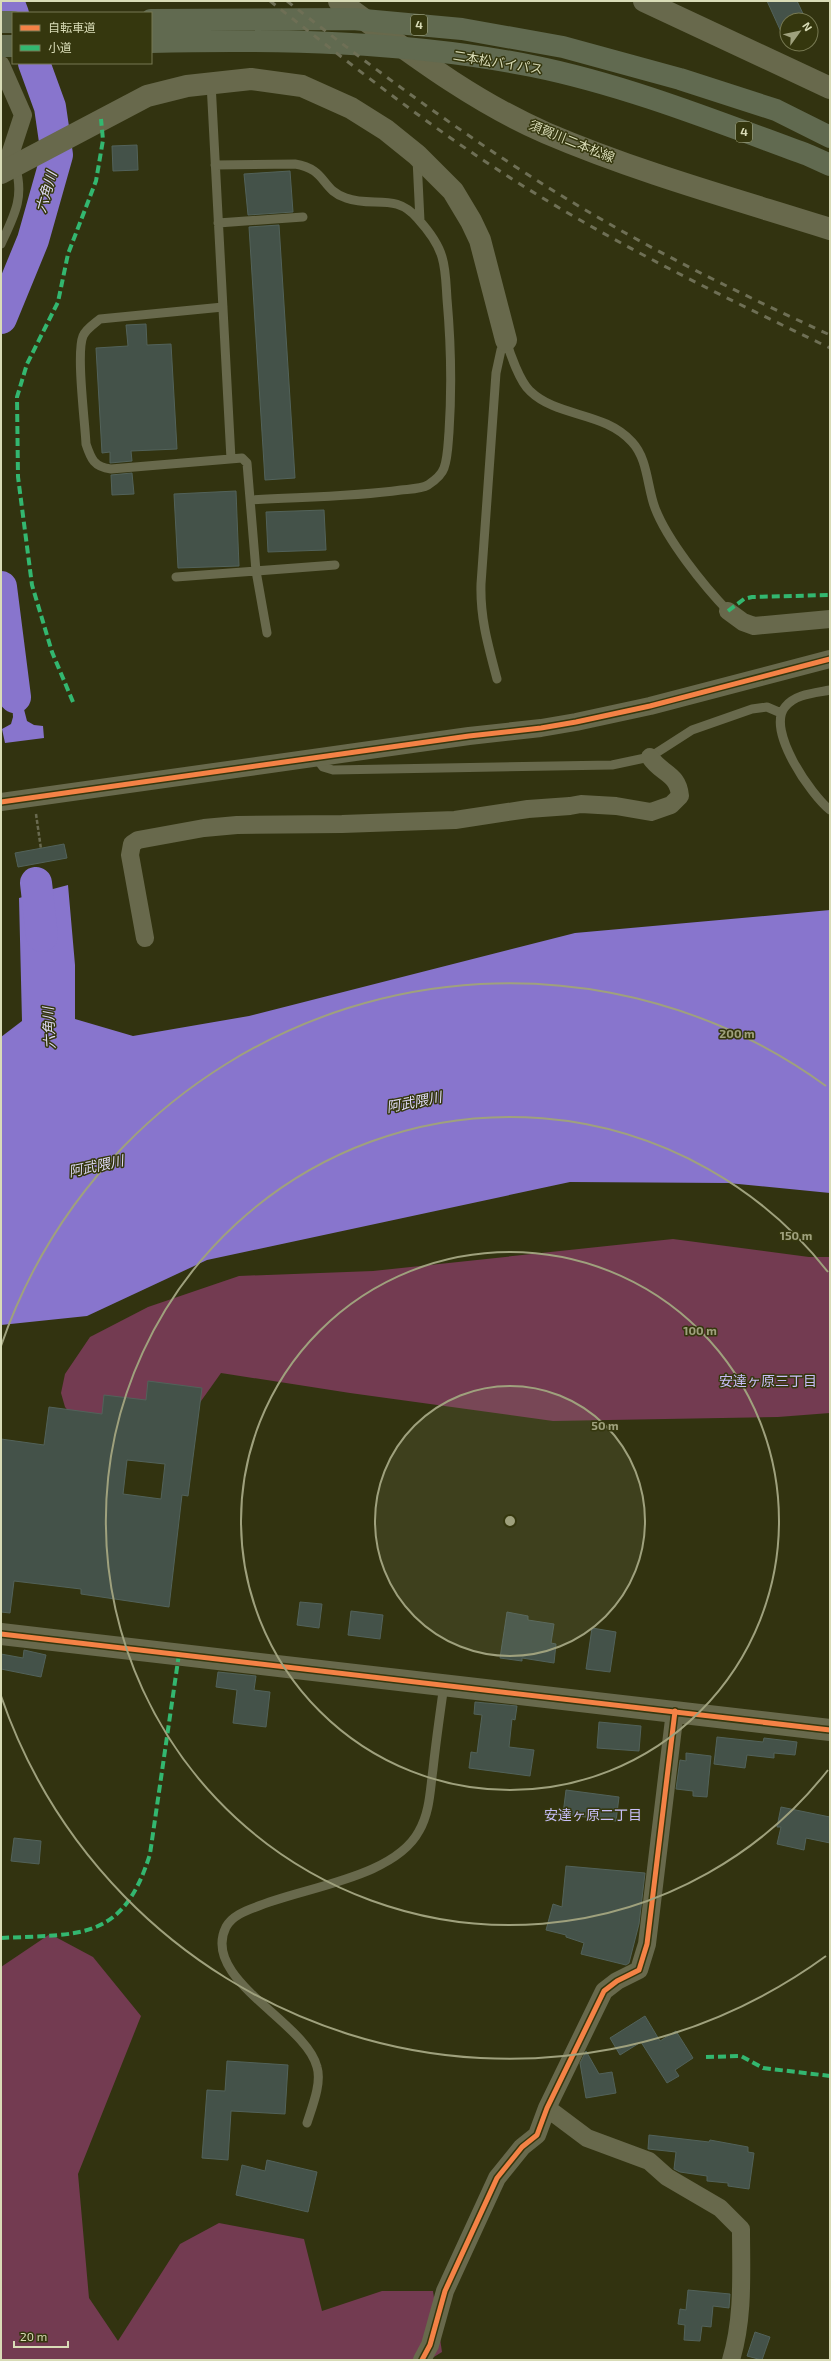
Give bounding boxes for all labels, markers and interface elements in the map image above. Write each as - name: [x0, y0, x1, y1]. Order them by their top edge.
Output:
- legend: [12, 12, 152, 64]
- north arrow: [779, 12, 819, 52]
- road number: 4: [411, 15, 427, 35]
- text: N: [800, 19, 815, 33]
- text: 自転車道: [48, 20, 96, 34]
- text: 小道: [48, 40, 72, 54]
- street label: 二本松バイパス: [452, 47, 544, 77]
- street label: 須賀川二本松線: [527, 117, 617, 165]
- road number: 4: [736, 122, 752, 142]
- water label: 六角川: [32, 167, 60, 214]
- water label: 六角川: [39, 1005, 58, 1049]
- text: 200 m: [719, 1026, 755, 1040]
- water label: 阿武隈川: [385, 1087, 445, 1115]
- water label: 阿武隈川: [67, 1151, 127, 1180]
- text: 150 m: [780, 1228, 812, 1242]
- text: 100 m: [683, 1323, 717, 1337]
- district label: 安達ヶ原三丁目: [719, 1372, 817, 1389]
- text: 50 m: [591, 1418, 619, 1432]
- centre of rings: [503, 1514, 517, 1528]
- district label: 安達ヶ原二丁目: [544, 1806, 642, 1823]
- scale bar: [14, 2323, 68, 2349]
- text: 20 m: [20, 2329, 47, 2343]

